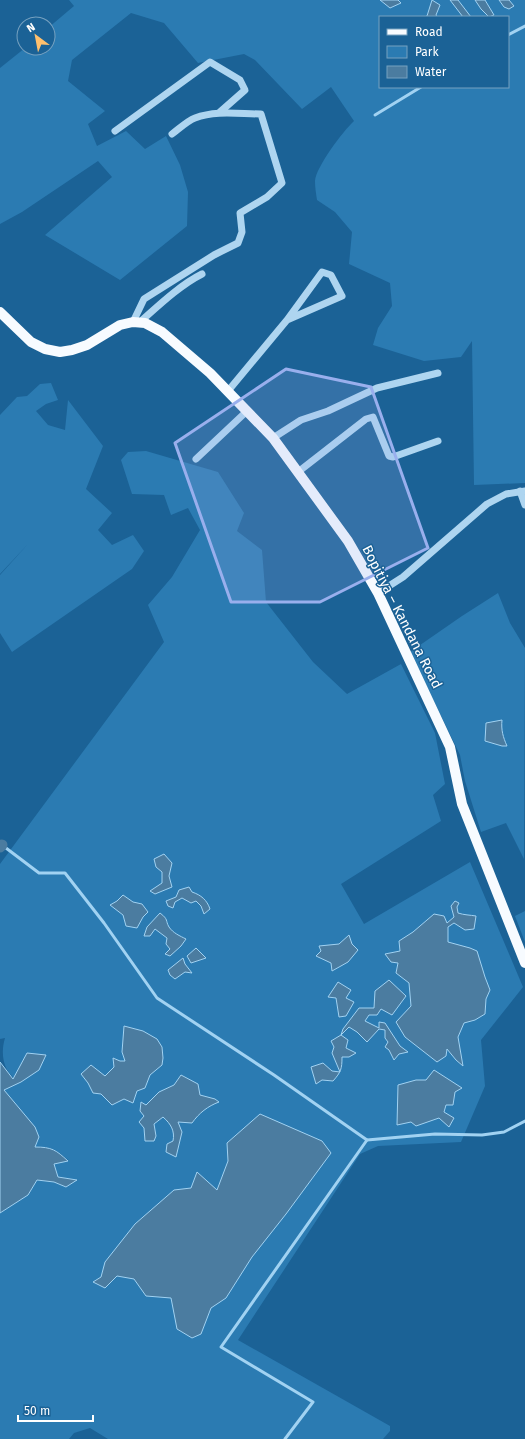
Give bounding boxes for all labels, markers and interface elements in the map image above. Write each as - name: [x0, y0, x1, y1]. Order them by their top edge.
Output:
- north arrow: [16, 16, 56, 56]
- legend: [379, 16, 509, 88]
- text: N: [24, 20, 38, 35]
- text: Road: [415, 25, 443, 39]
- text: Park: [415, 45, 439, 59]
- text: Water: [415, 65, 447, 79]
- street label: Bopitiya – Kandana Road: [358, 542, 446, 692]
- scale bar: [18, 1397, 93, 1423]
- text: 50 m: [24, 1404, 50, 1418]

